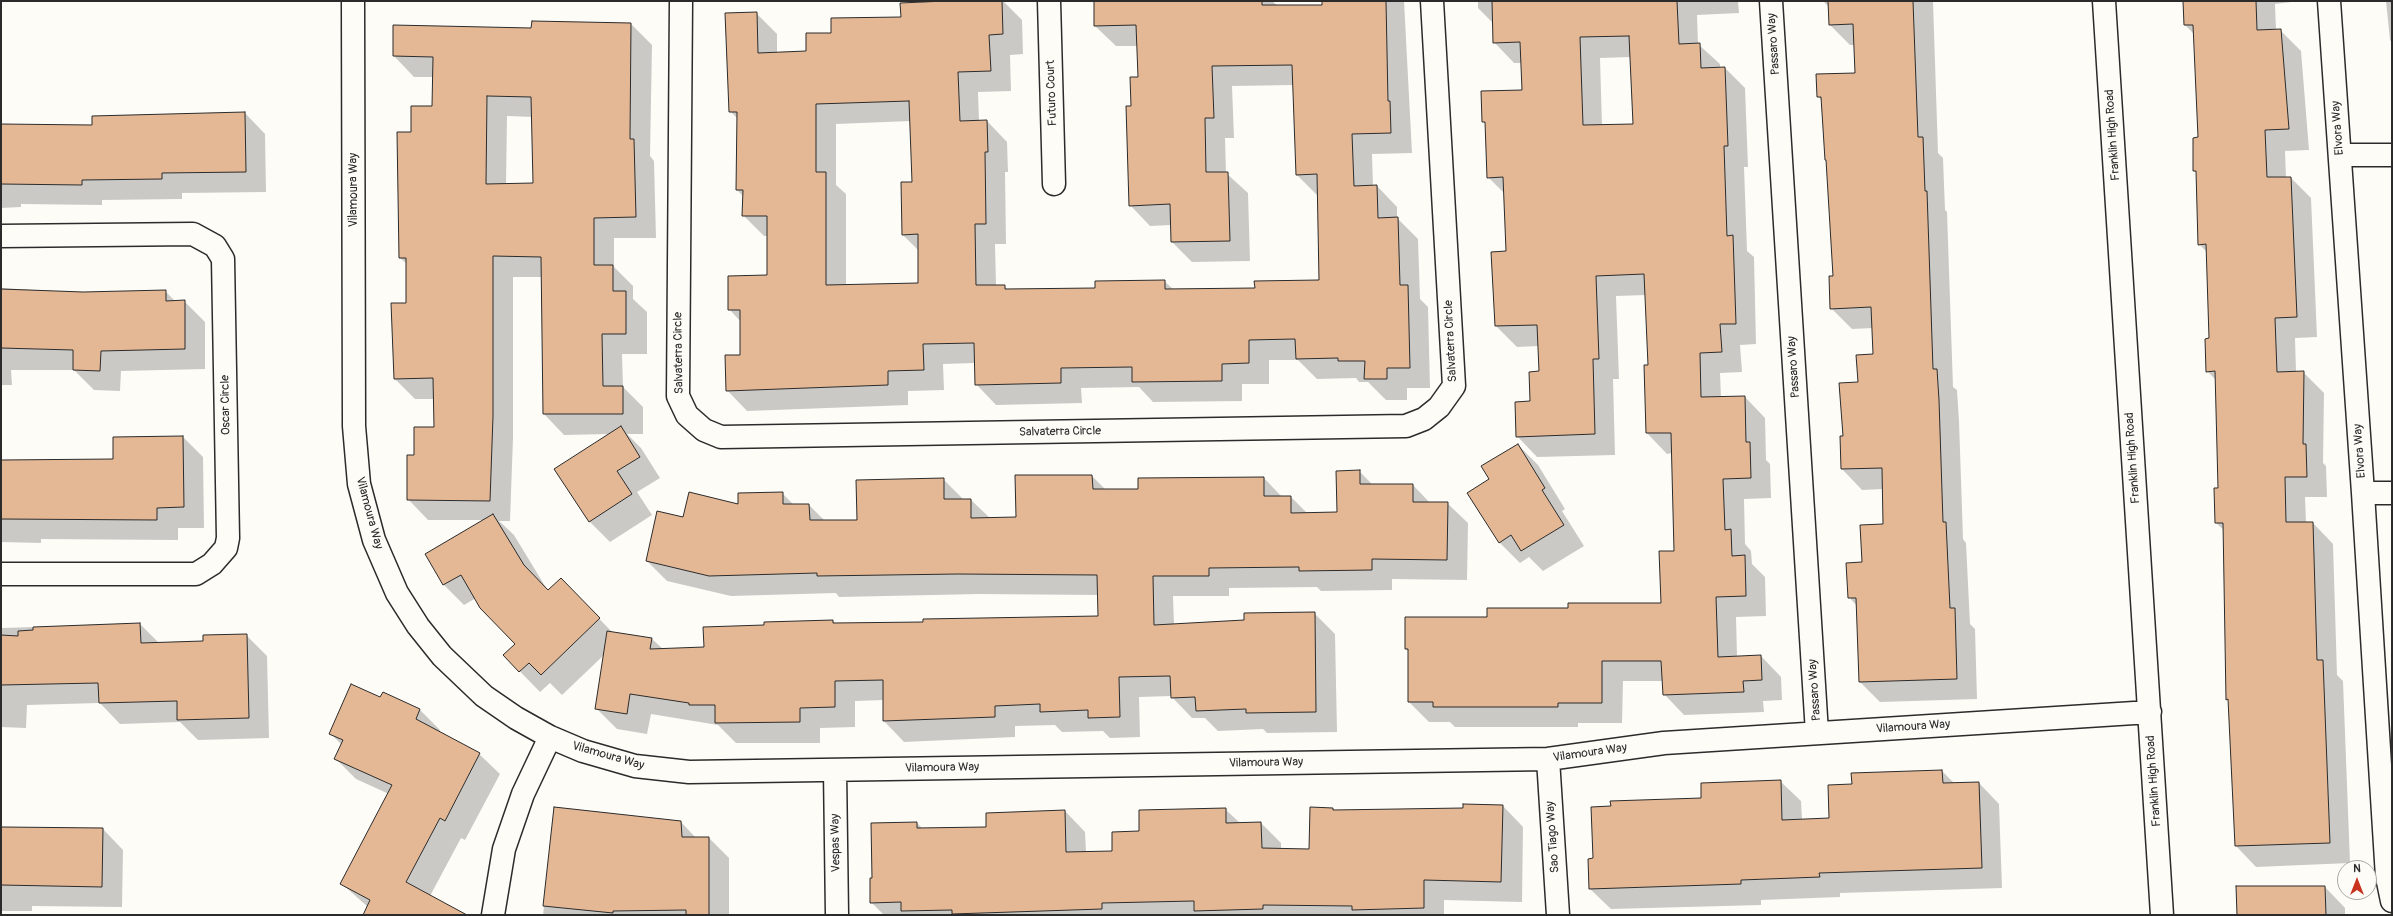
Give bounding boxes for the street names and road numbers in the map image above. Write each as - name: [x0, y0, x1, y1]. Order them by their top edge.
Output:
- street label: Passaro Way: [1765, 13, 1783, 75]
- street label: Futuro Court: [1044, 60, 1060, 126]
- street label: Franklin High Road: [2103, 89, 2123, 181]
- street label: Elvora Way: [2329, 100, 2347, 156]
- street label: Vilamoura Way: [347, 153, 361, 227]
- street label: Salvaterra Circle: [1442, 300, 1460, 382]
- street label: Salvaterra Circle: [671, 312, 687, 394]
- street label: Passaro Way: [1785, 336, 1803, 398]
- street label: Oscar Circle: [218, 375, 234, 435]
- street label: Franklin High Road: [2123, 412, 2143, 504]
- street label: Elvora Way: [2351, 423, 2369, 479]
- street label: Salvaterra Circle: [1019, 424, 1101, 440]
- street label: Vilamoura Way: [352, 475, 386, 551]
- street label: Passaro Way: [1806, 659, 1824, 721]
- street label: Vilamoura Way: [1875, 717, 1951, 737]
- street label: Franklin High Road: [2144, 735, 2164, 827]
- street label: Vilamoura Way: [570, 739, 646, 773]
- street label: Vilamoura Way: [1552, 741, 1628, 765]
- street label: Vilamoura Way: [1229, 755, 1303, 771]
- street label: Vilamoura Way: [905, 760, 979, 776]
- street label: Sao Tiago Way: [1543, 801, 1563, 873]
- street label: Vespas Way: [828, 814, 844, 872]

